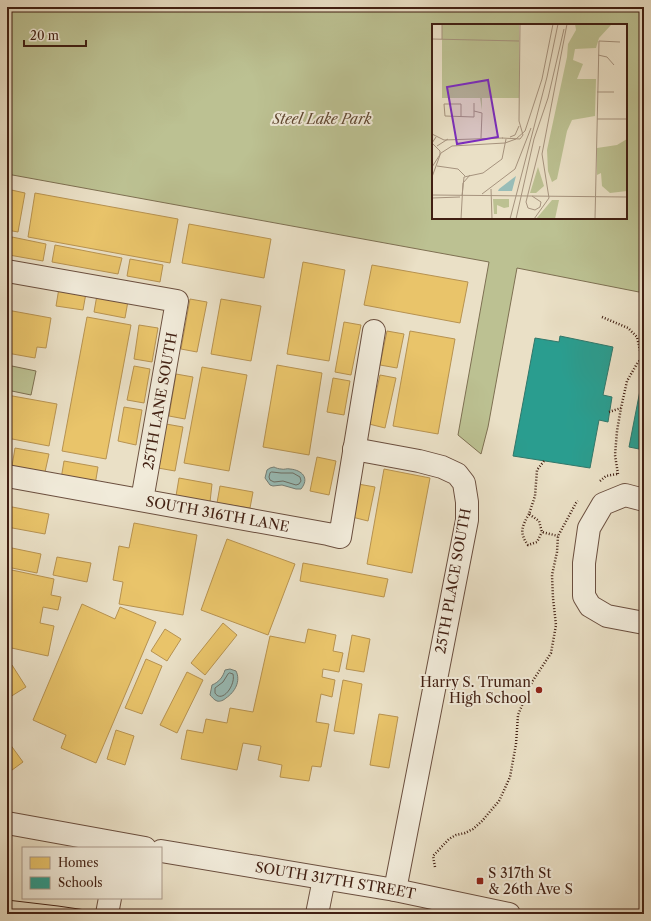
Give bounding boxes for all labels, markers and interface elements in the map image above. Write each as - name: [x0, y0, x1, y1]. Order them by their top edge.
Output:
- scale bar: [24, 22, 86, 48]
- inset map: [432, 24, 627, 219]
- text: 20 m: [30, 28, 59, 43]
- park label: Steel Lake Park: [271, 110, 372, 128]
- street label: 25TH LANE SOUTH: [139, 331, 181, 471]
- street label: SOUTH 316TH LANE: [144, 492, 291, 536]
- street label: 25TH PLACE SOUTH: [431, 507, 475, 655]
- place label: Harry S. Truman High School: [420, 673, 531, 707]
- marker: Harry S. Truman High School: [534, 685, 544, 695]
- legend: [22, 847, 162, 899]
- text: Homes: [58, 855, 98, 870]
- street label: SOUTH 317TH STREET: [254, 858, 418, 903]
- place label: S 317th St & 26th Ave S: [488, 864, 573, 898]
- text: Schools: [58, 875, 103, 890]
- marker: S 317th St & 26th Ave S: [475, 876, 485, 886]

